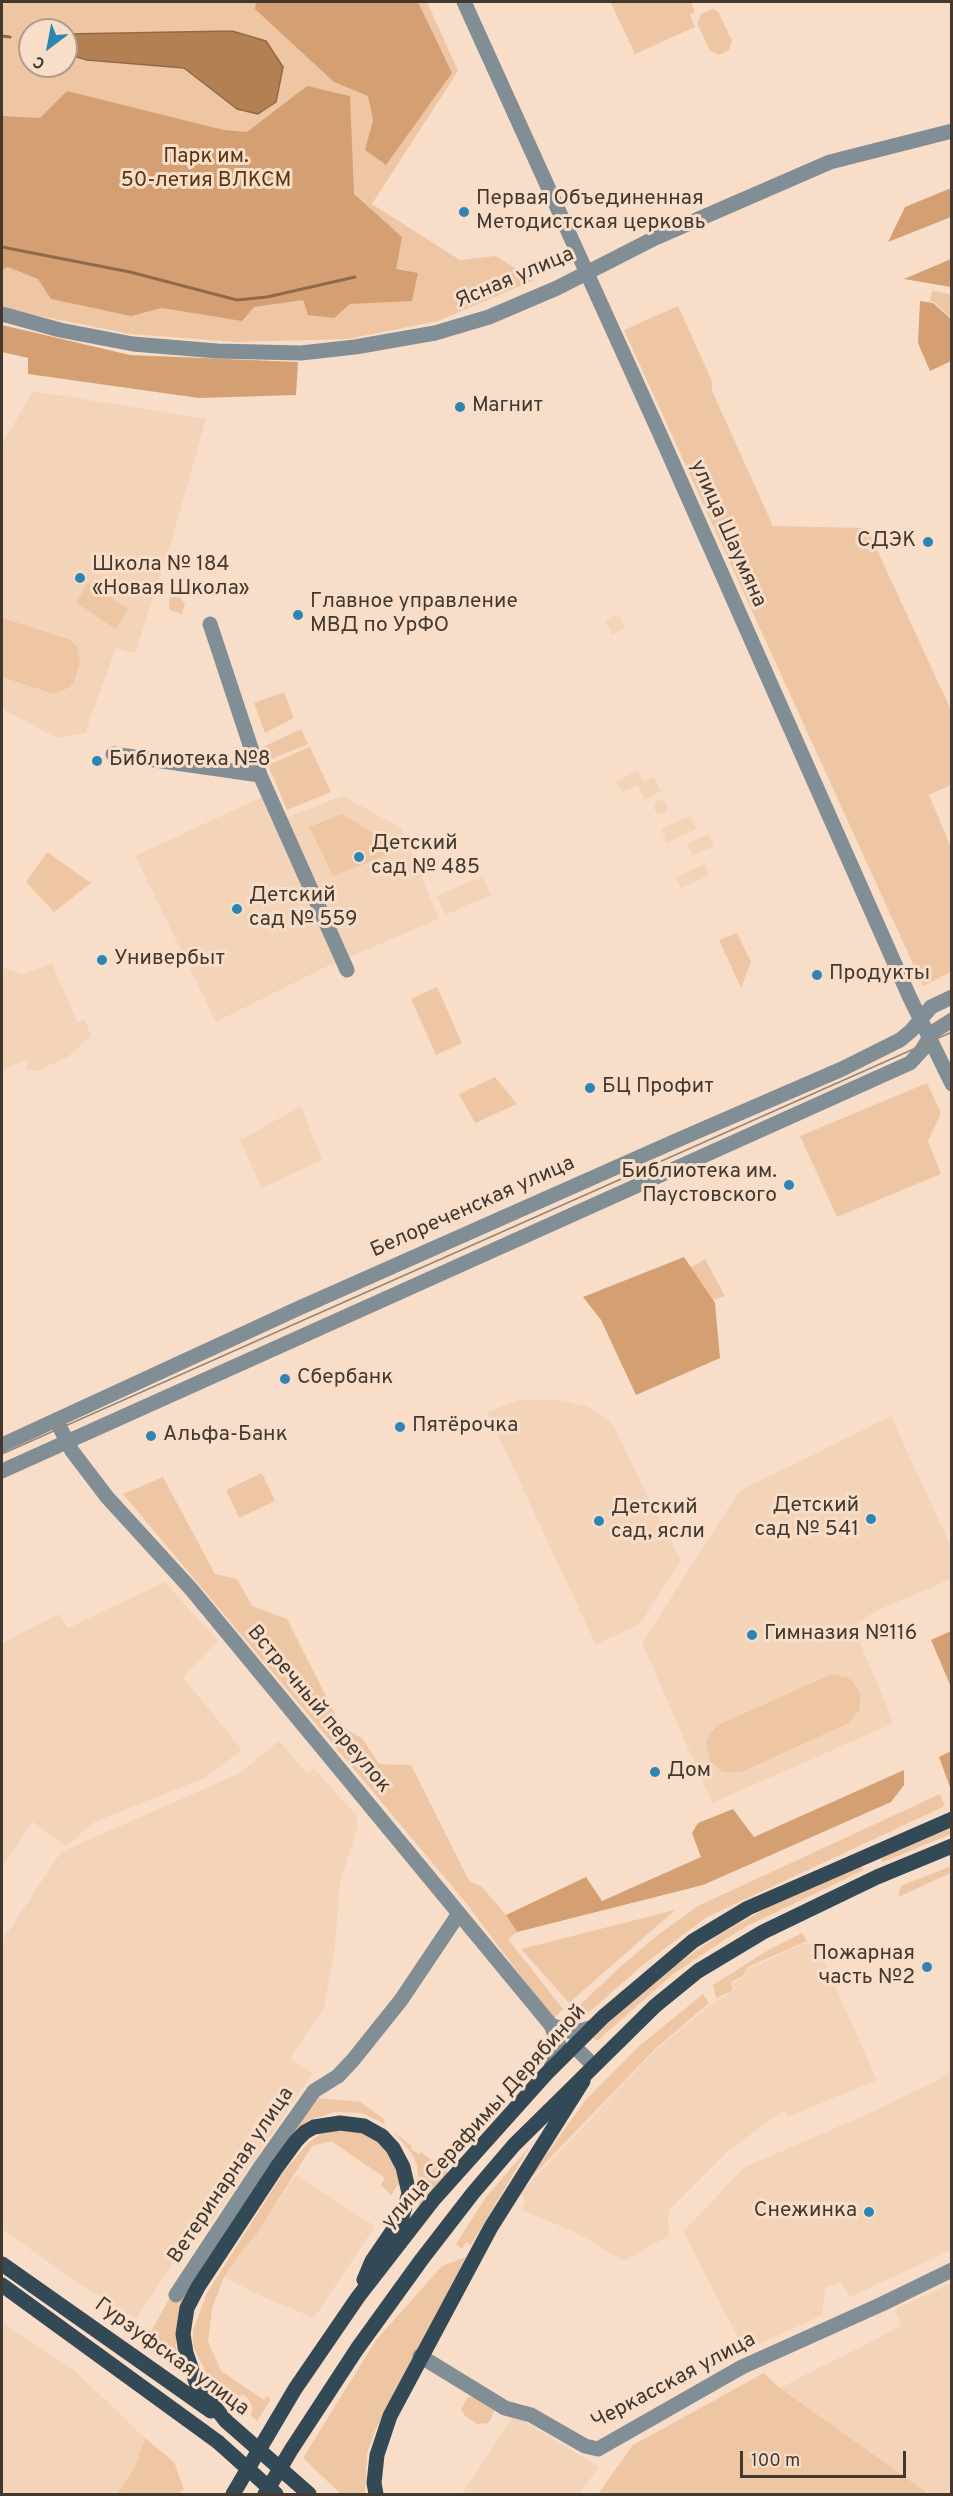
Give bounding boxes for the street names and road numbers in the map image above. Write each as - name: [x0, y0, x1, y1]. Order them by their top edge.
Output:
- street label: Ясная улица: [452, 243, 578, 315]
- street label: улица Шаумяна: [683, 456, 771, 612]
- street label: Белореченская улица: [367, 1152, 579, 1264]
- street label: Встречный переулок: [241, 1621, 395, 1799]
- street label: улица Серафимы Дерябиной: [378, 2001, 592, 2235]
- street label: Ветеринарная улица: [164, 2083, 300, 2269]
- street label: Гурзуфская улица: [89, 2293, 253, 2423]
- street label: Черкасская улица: [588, 2328, 760, 2436]

